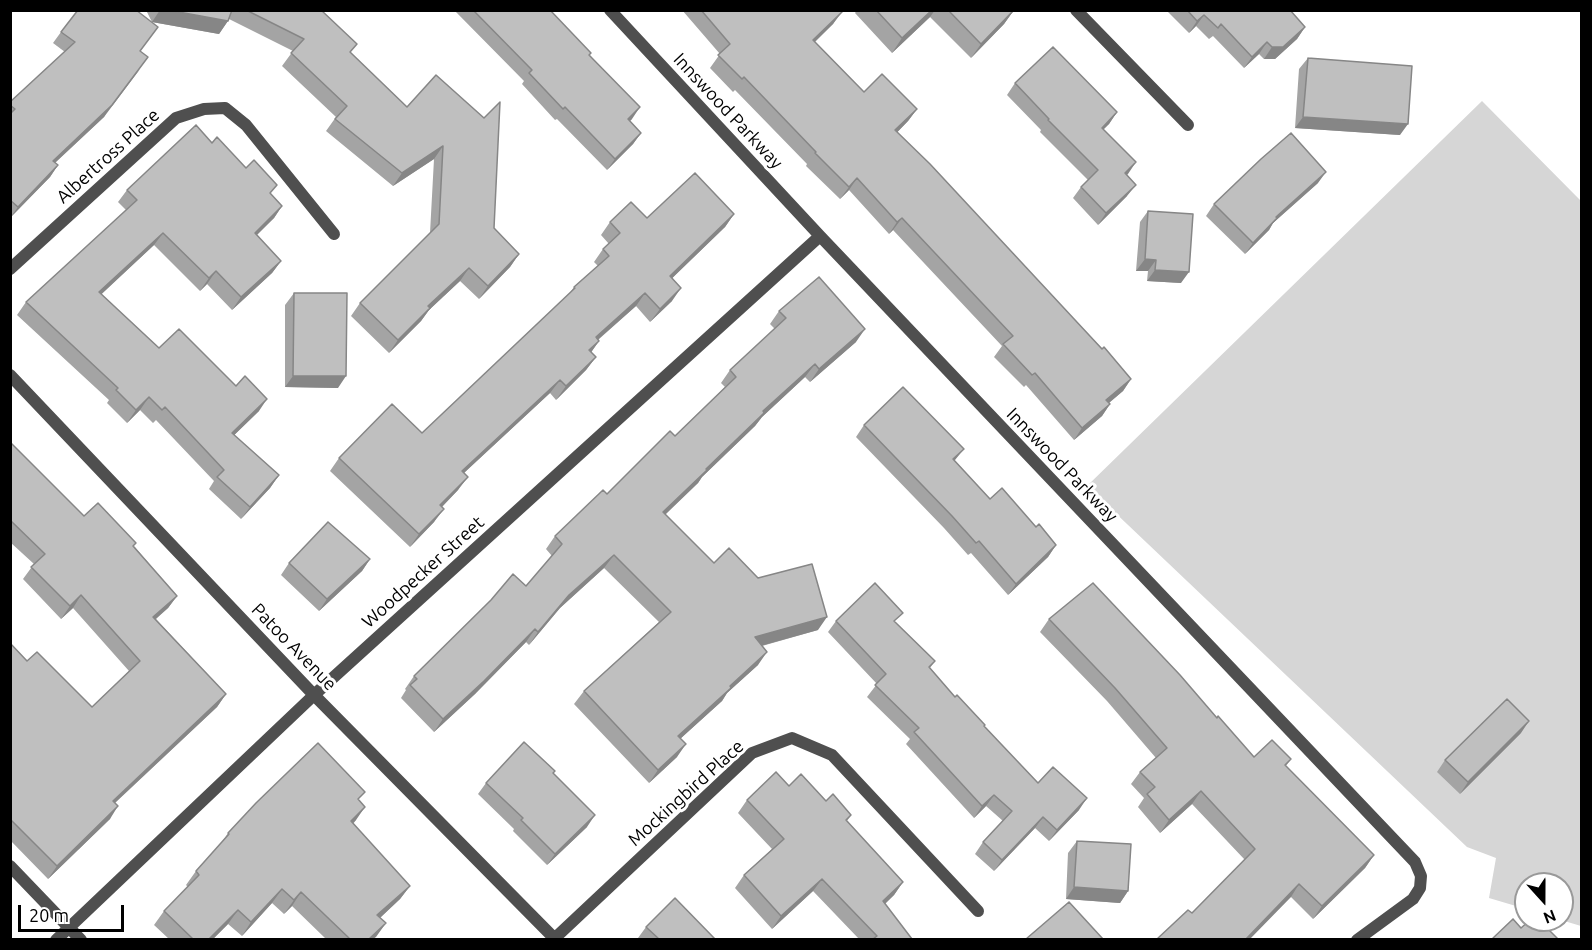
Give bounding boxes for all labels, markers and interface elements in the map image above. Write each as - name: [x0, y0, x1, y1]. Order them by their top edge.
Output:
- street label: Innswood Parkway: [669, 49, 787, 173]
- street label: Albertross Place: [52, 104, 164, 208]
- street label: Innswood Parkway: [1002, 403, 1122, 527]
- street label: Woodpecker Street: [358, 512, 488, 632]
- street label: Patoo Avenue: [247, 599, 341, 695]
- street label: Mockingbird Place: [624, 735, 748, 851]
- north arrow: [1514, 872, 1574, 932]
- scale bar: [21, 893, 128, 931]
- text: 20 m: [29, 905, 69, 925]
- text: N: [1541, 906, 1559, 927]

